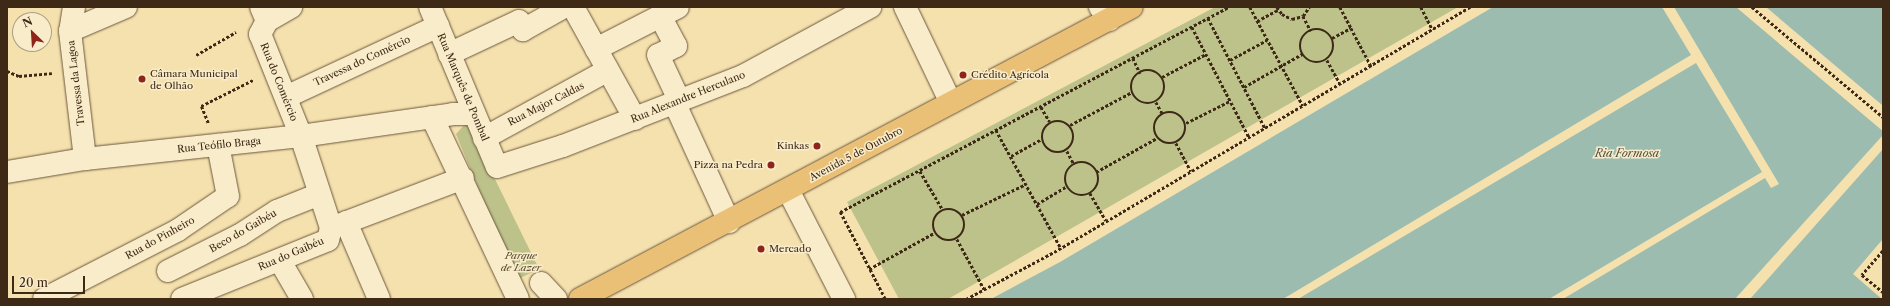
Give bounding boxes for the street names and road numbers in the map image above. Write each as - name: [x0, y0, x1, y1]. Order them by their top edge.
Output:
- street label: Rua Marquês de Pombal: [435, 31, 491, 143]
- street label: Travessa do Comércio: [312, 33, 412, 89]
- street label: Travessa da Lagoa: [65, 40, 87, 126]
- street label: Rua do Comércio: [258, 41, 300, 123]
- street label: Rua Alexandre Herculano: [629, 68, 747, 126]
- street label: Rua Major Caldas: [506, 80, 586, 128]
- street label: Avenida 5 de Outubro: [807, 124, 905, 184]
- street label: Rua Teófilo Braga: [176, 135, 262, 155]
- street label: Beco do Gaibéu: [207, 207, 279, 255]
- street label: Rua do Pinheiro: [123, 214, 197, 262]
- street label: Rua do Gaibéu: [256, 235, 326, 273]

